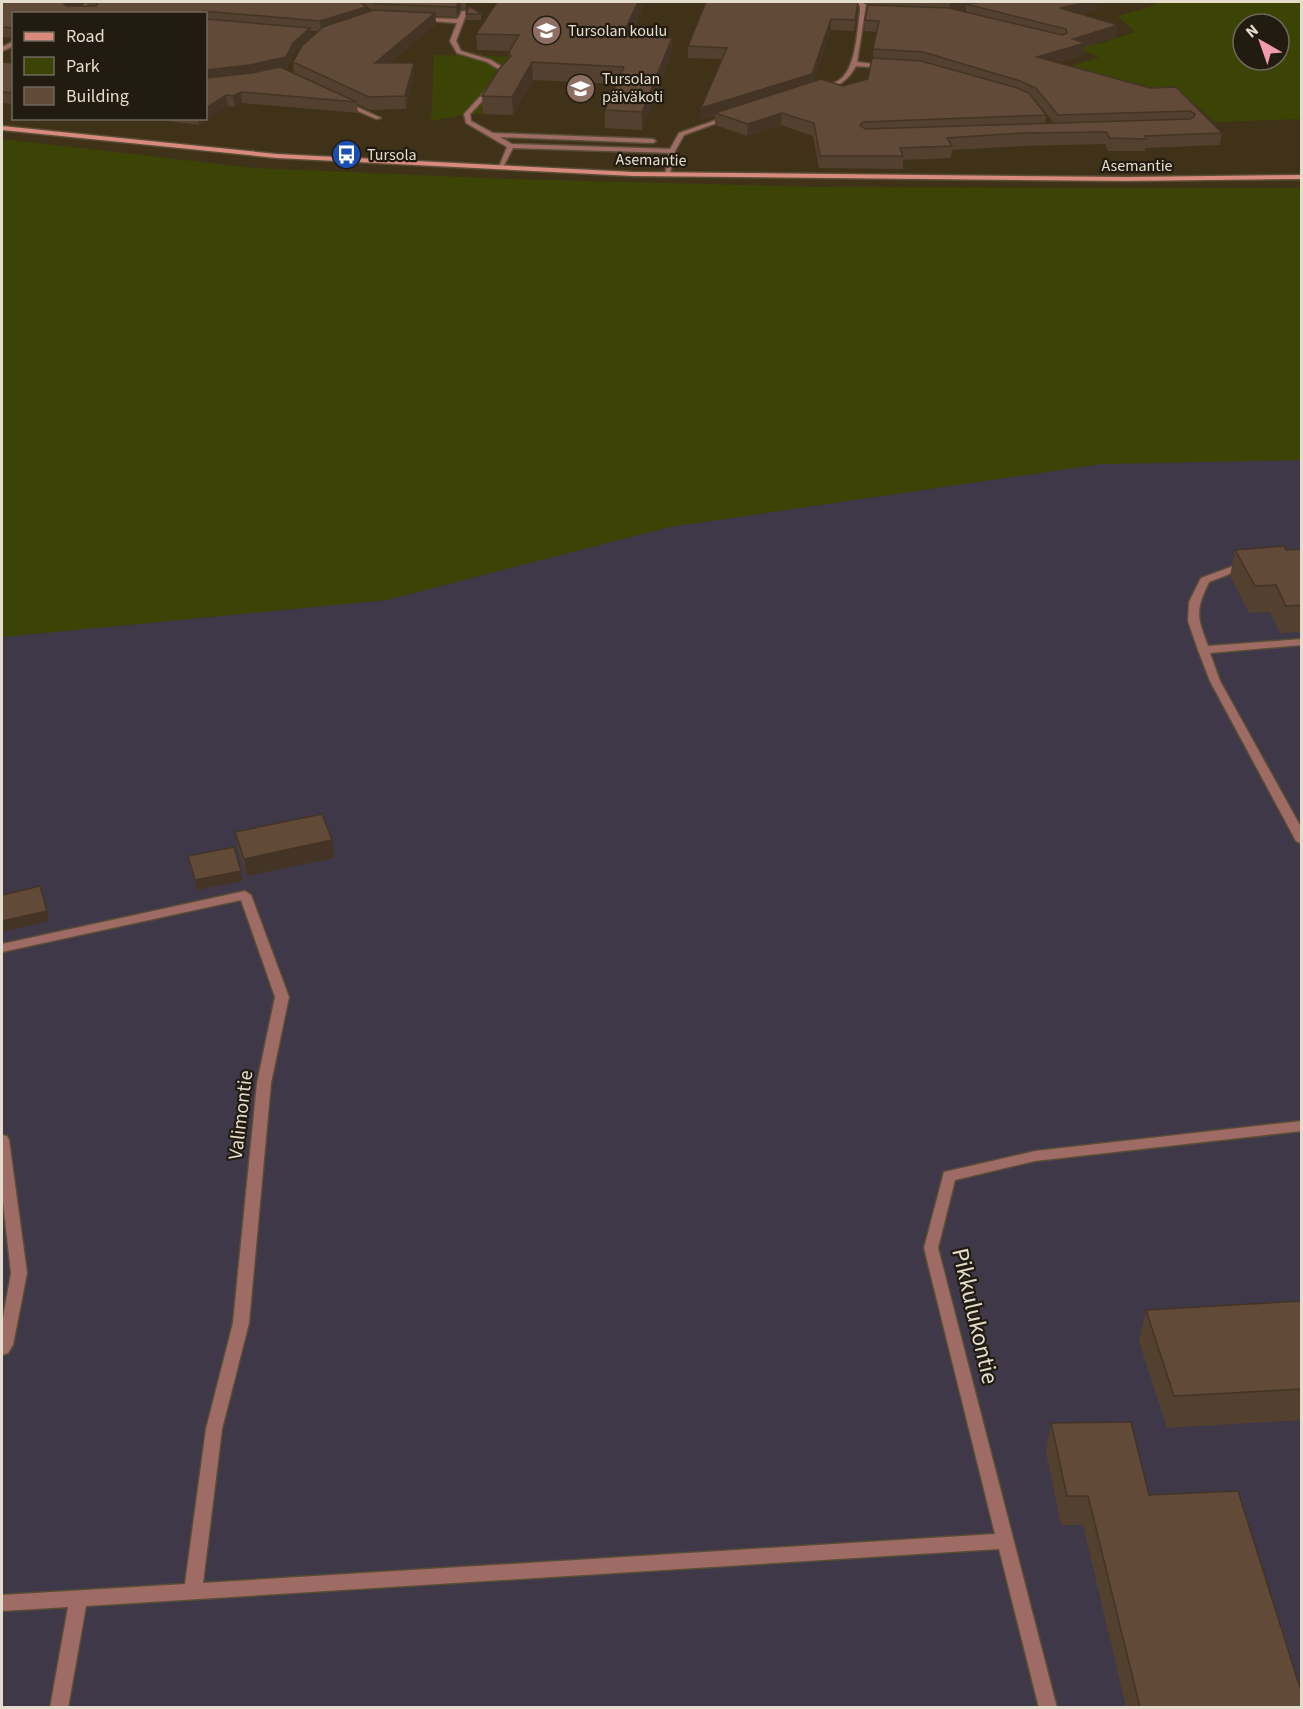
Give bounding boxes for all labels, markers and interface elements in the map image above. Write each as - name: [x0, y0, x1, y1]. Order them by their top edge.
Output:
- legend: [12, 12, 207, 120]
- north arrow: [1231, 12, 1291, 72]
- school or university icon: Tursolan koulu: [531, 15, 563, 47]
- text: N: [1241, 19, 1263, 43]
- place label: Tursolan koulu: [568, 20, 667, 42]
- text: Road: [66, 24, 105, 49]
- text: Park: [66, 54, 100, 79]
- place label: Tursolan päiväkoti: [602, 68, 663, 108]
- school or university icon: Tursolan päiväkoti: [565, 72, 597, 104]
- text: Building: [66, 84, 129, 109]
- bus stop icon: Tursola: [330, 139, 362, 171]
- place label: Tursola: [367, 144, 417, 166]
- street label: Asemantie: [615, 148, 687, 172]
- street label: Asemantie: [1101, 155, 1173, 177]
- street label: Valimontie: [222, 1069, 260, 1161]
- street label: Pikkulukontie: [942, 1245, 1008, 1387]

